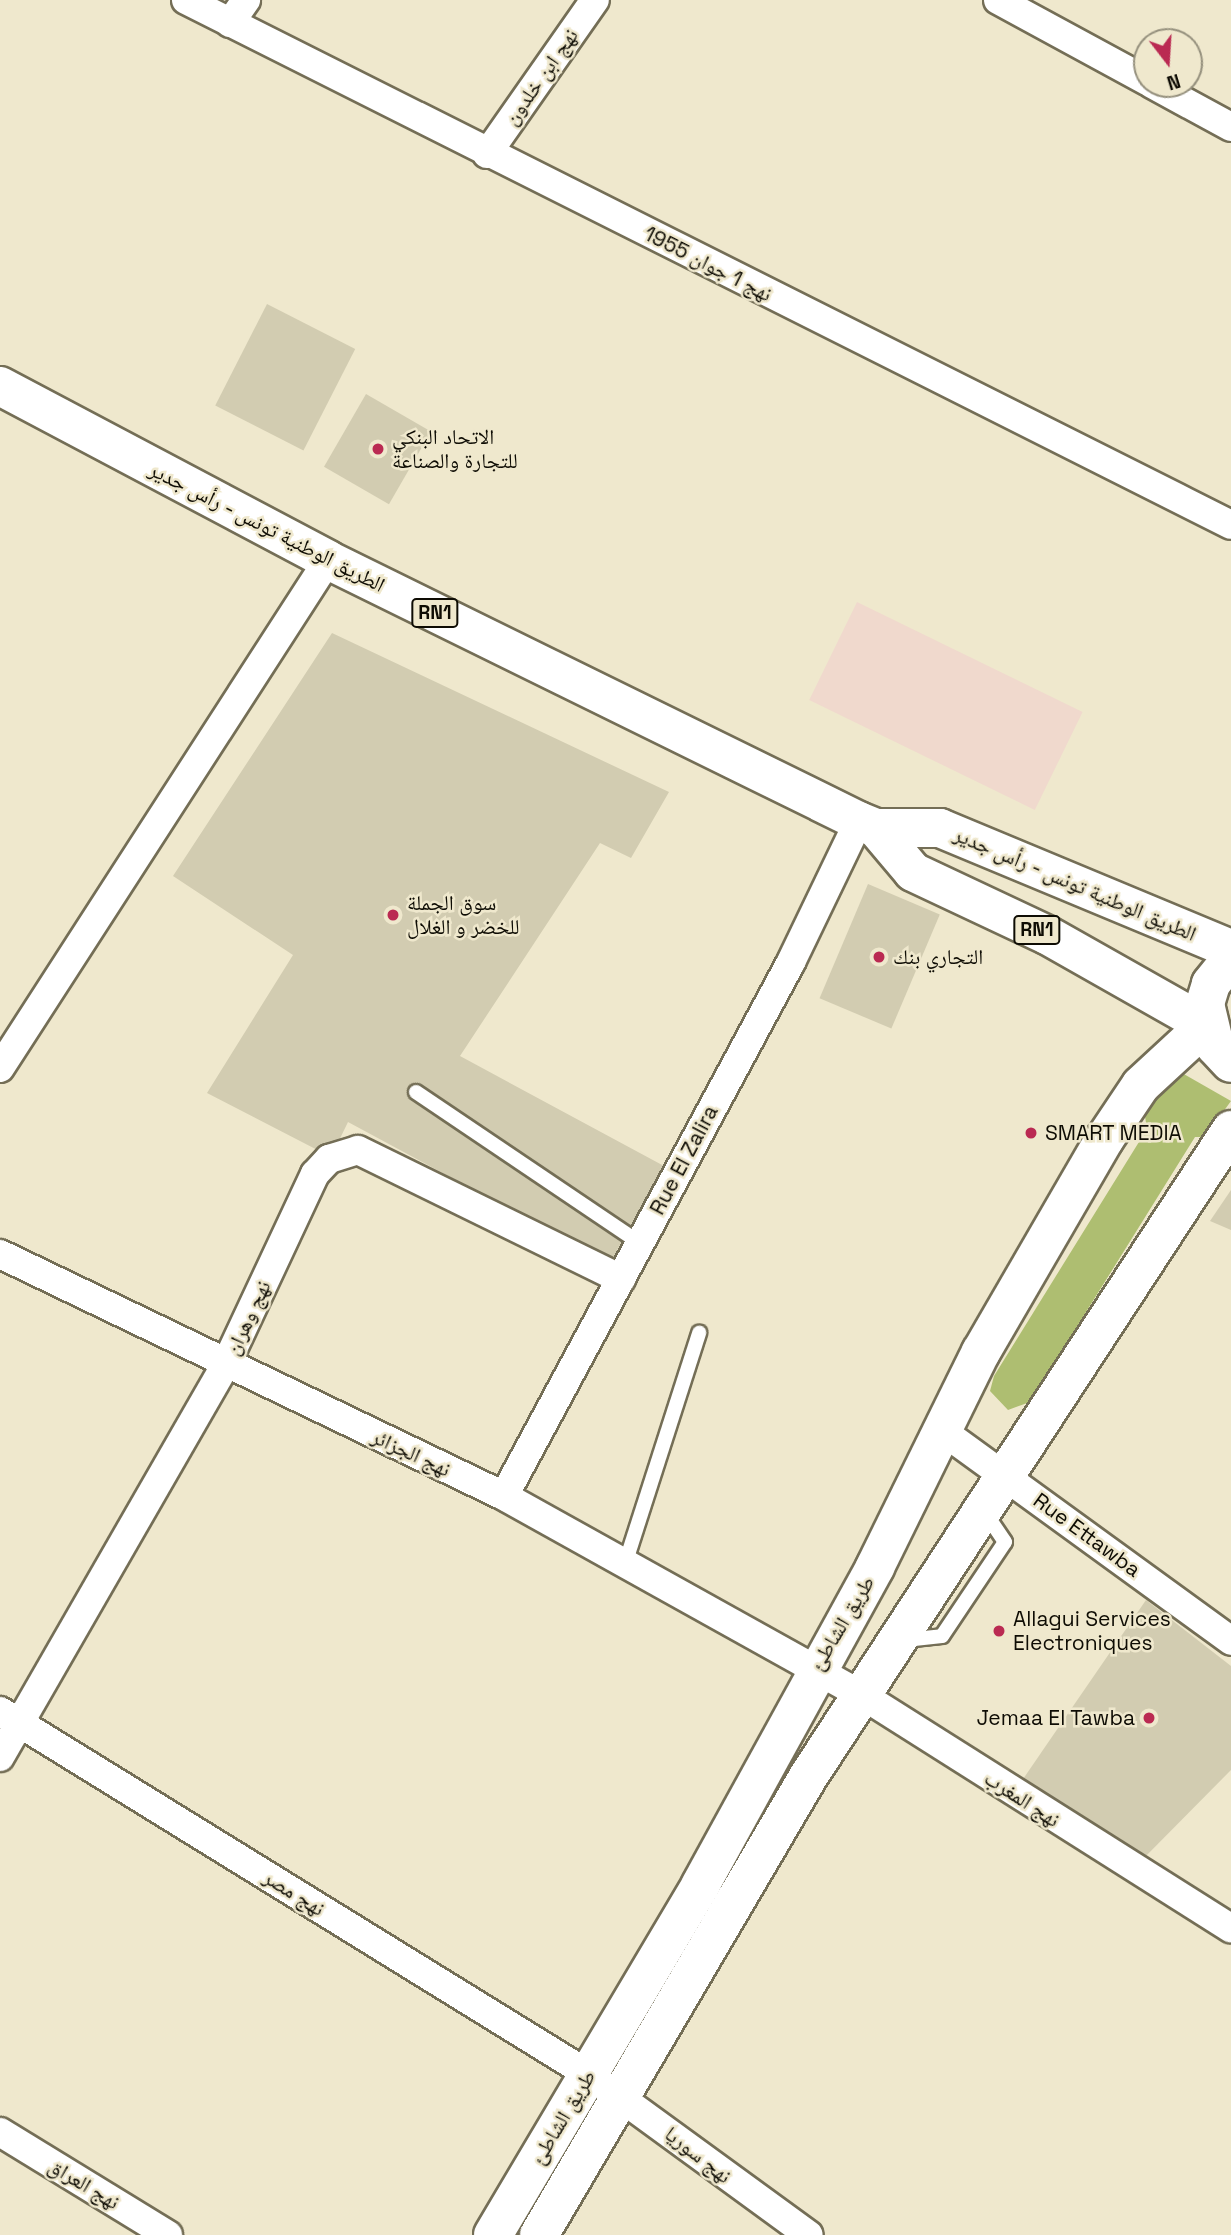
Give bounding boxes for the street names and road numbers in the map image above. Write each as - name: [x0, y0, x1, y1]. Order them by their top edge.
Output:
- street label: نهج ابن خلدون: [499, 24, 583, 130]
- street label: نهج 1 جوان 1955: [640, 221, 776, 307]
- street label: الطريق الوطنية تونس - رأس جدير: [144, 456, 390, 598]
- road number: RN1: [410, 598, 460, 628]
- street label: الطريق الوطنية تونس - رأس جدير: [949, 821, 1201, 947]
- road number: RN1: [1012, 914, 1062, 946]
- street label: Rue El Zalira: [645, 1101, 723, 1219]
- street label: نهج وهران: [220, 1277, 276, 1359]
- street label: نهج الجزائر: [367, 1424, 455, 1482]
- street label: Rue Ettawba: [1028, 1488, 1146, 1582]
- street label: طريق الشاطئ: [804, 1571, 880, 1675]
- street label: نهج المغرب: [980, 1765, 1064, 1833]
- street label: نهج مصر: [259, 1864, 329, 1922]
- street label: طريق الشاطئ: [525, 2065, 601, 2169]
- street label: نهج سوريا: [660, 2121, 736, 2189]
- street label: نهج العراق: [44, 2153, 124, 2215]

